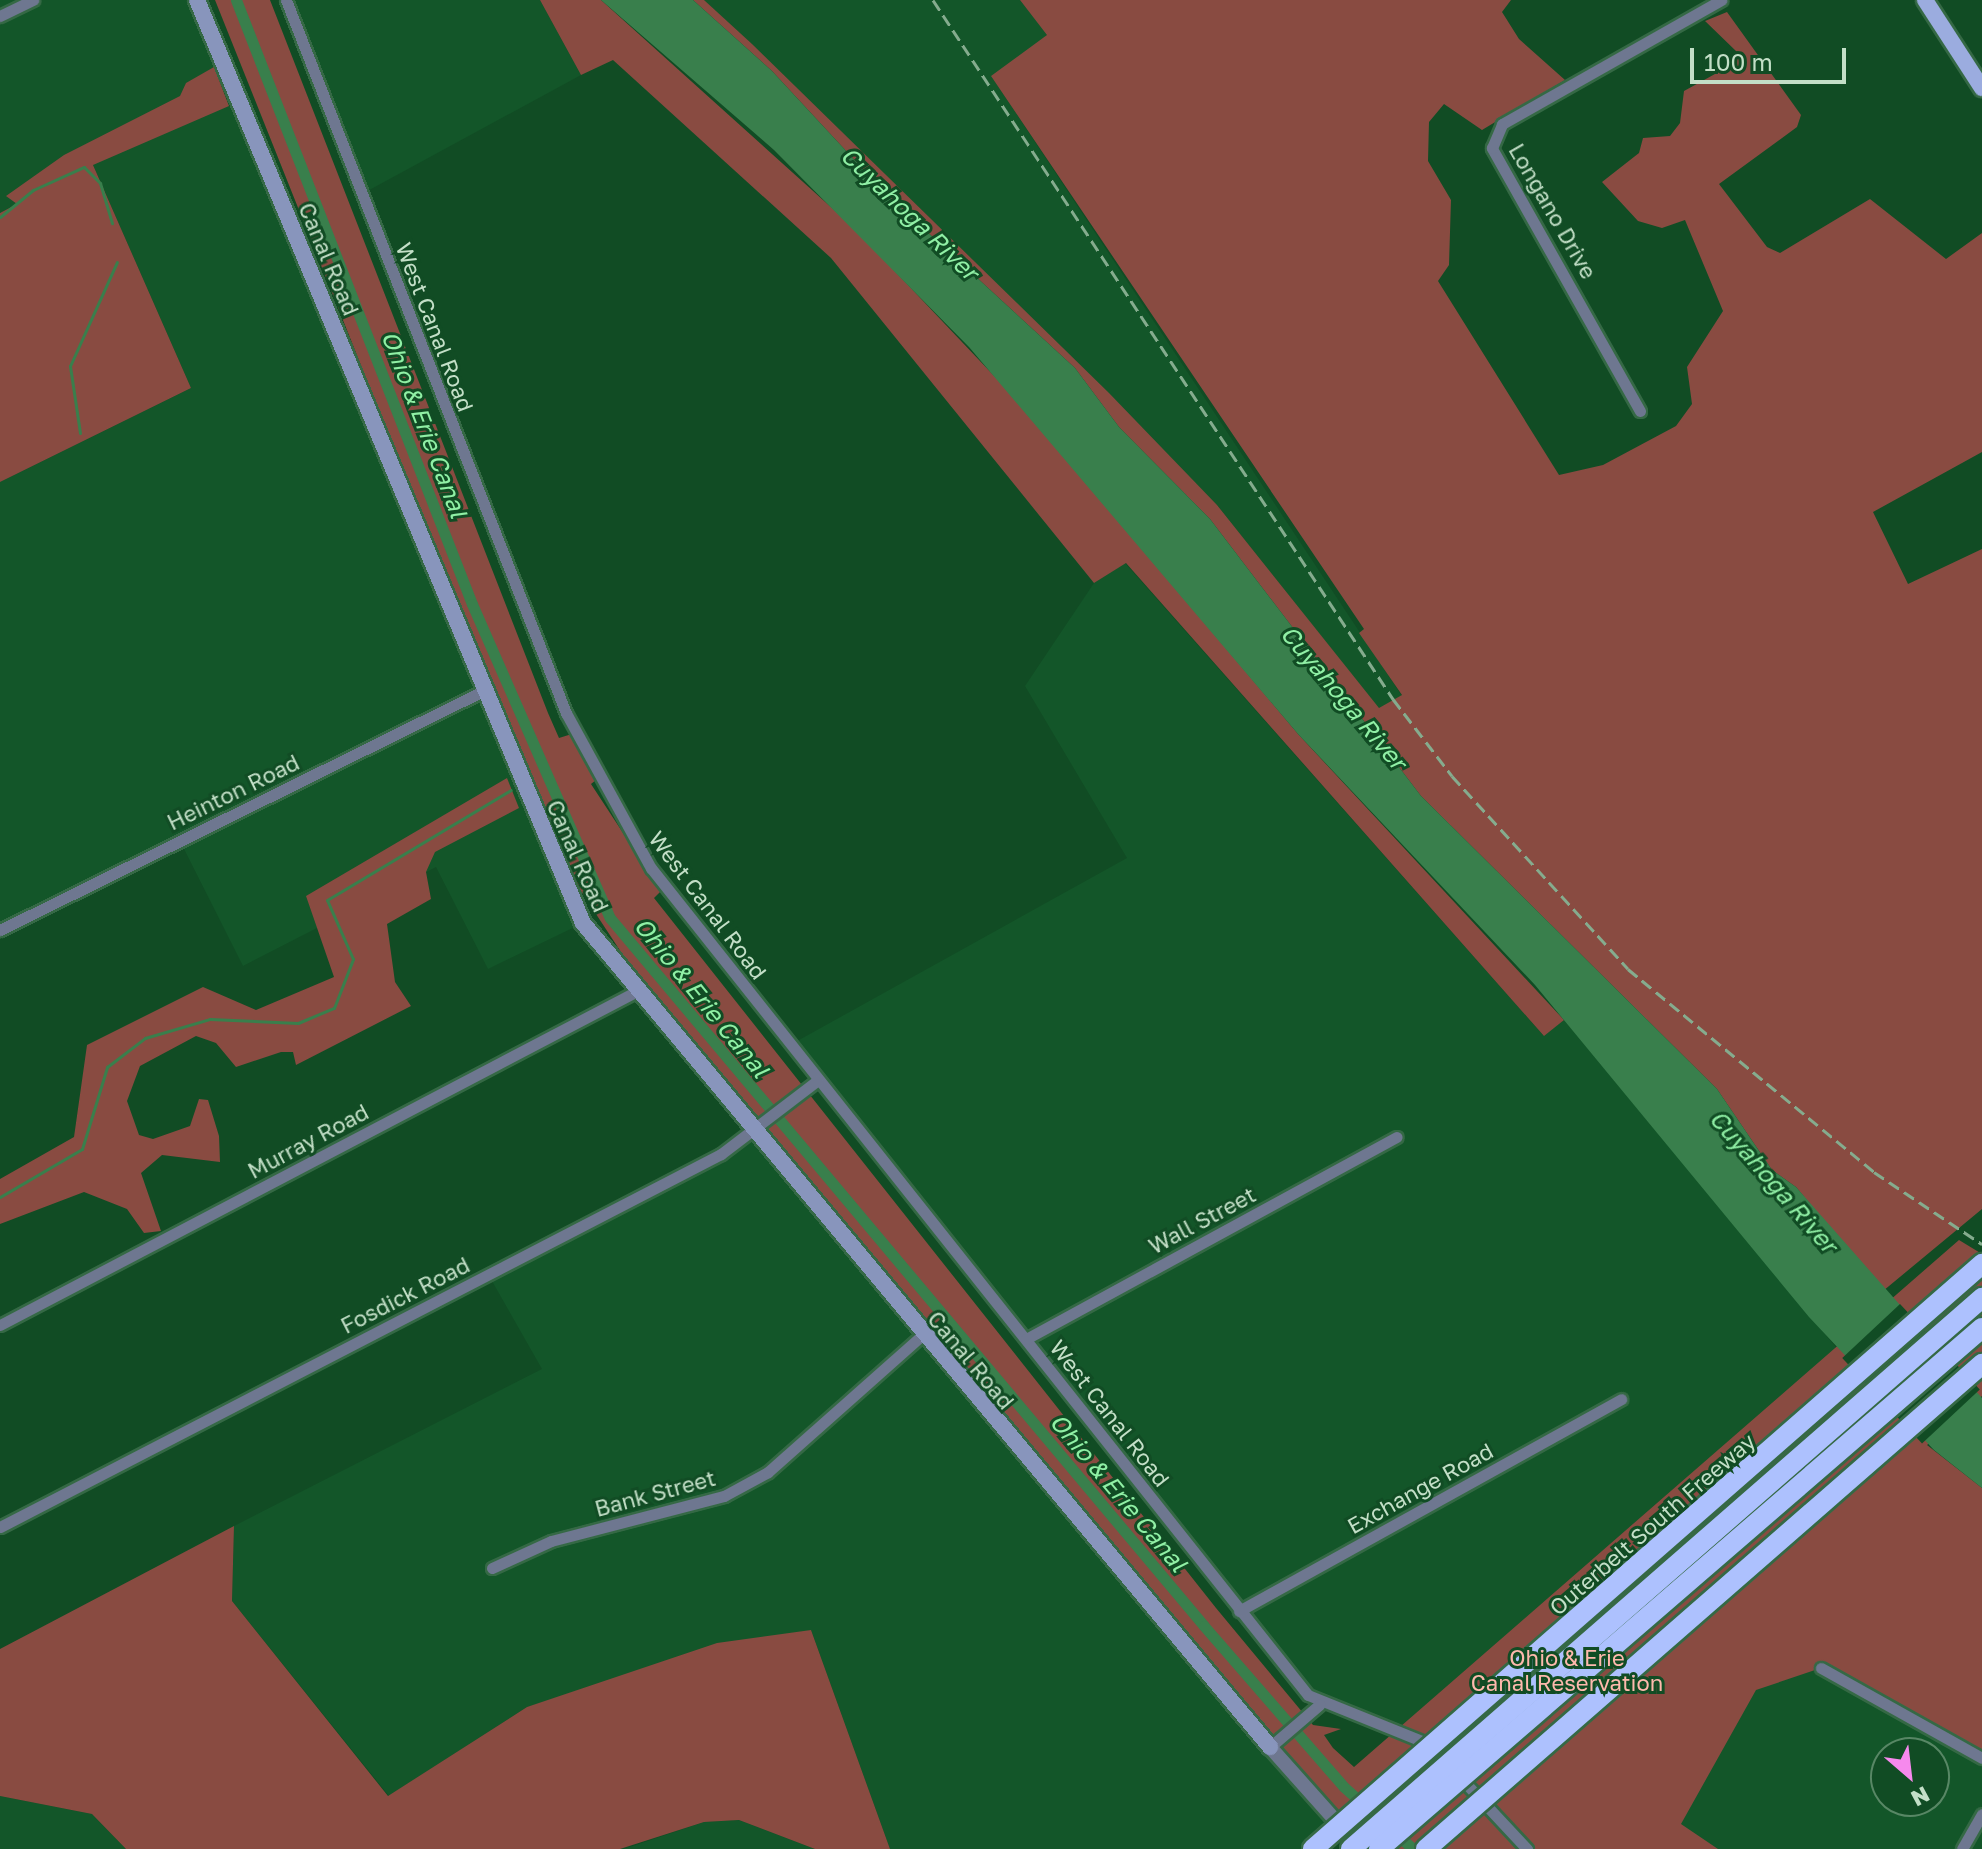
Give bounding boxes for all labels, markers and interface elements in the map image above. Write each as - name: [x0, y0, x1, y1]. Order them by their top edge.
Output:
- scale bar: [1694, 32, 1850, 82]
- text: 100 m: [1704, 47, 1773, 76]
- street label: Longano Drive: [1504, 139, 1602, 283]
- water label: Cuyahoga River: [835, 140, 985, 286]
- street label: Canal Road: [293, 199, 365, 319]
- street label: West Canal Road: [391, 239, 479, 415]
- water label: Ohio & Erie Canal: [376, 327, 474, 521]
- water label: Cuyahoga River: [1275, 619, 1413, 775]
- street label: Heinton Road: [163, 749, 303, 835]
- street label: Canal Road: [542, 796, 614, 916]
- street label: West Canal Road: [644, 826, 772, 984]
- water label: Ohio & Erie Canal: [629, 911, 775, 1083]
- street label: Murray Road: [243, 1098, 373, 1184]
- water label: Cuyahoga River: [1704, 1104, 1844, 1258]
- street label: Wall Street: [1144, 1181, 1260, 1259]
- street label: Fosdick Road: [336, 1251, 474, 1339]
- street label: Canal Road: [922, 1306, 1020, 1414]
- street label: West Canal Road: [1045, 1334, 1175, 1492]
- water label: Ohio & Erie Canal: [1044, 1407, 1194, 1577]
- street label: Outerbelt South Freeway: [1544, 1428, 1760, 1620]
- street label: Exchange Road: [1343, 1437, 1497, 1539]
- street label: Bank Street: [592, 1464, 718, 1522]
- park label: Ohio & Erie Canal Reservation: [1471, 1644, 1663, 1696]
- north arrow: [1870, 1737, 1950, 1817]
- text: N: [1907, 1781, 1934, 1813]

